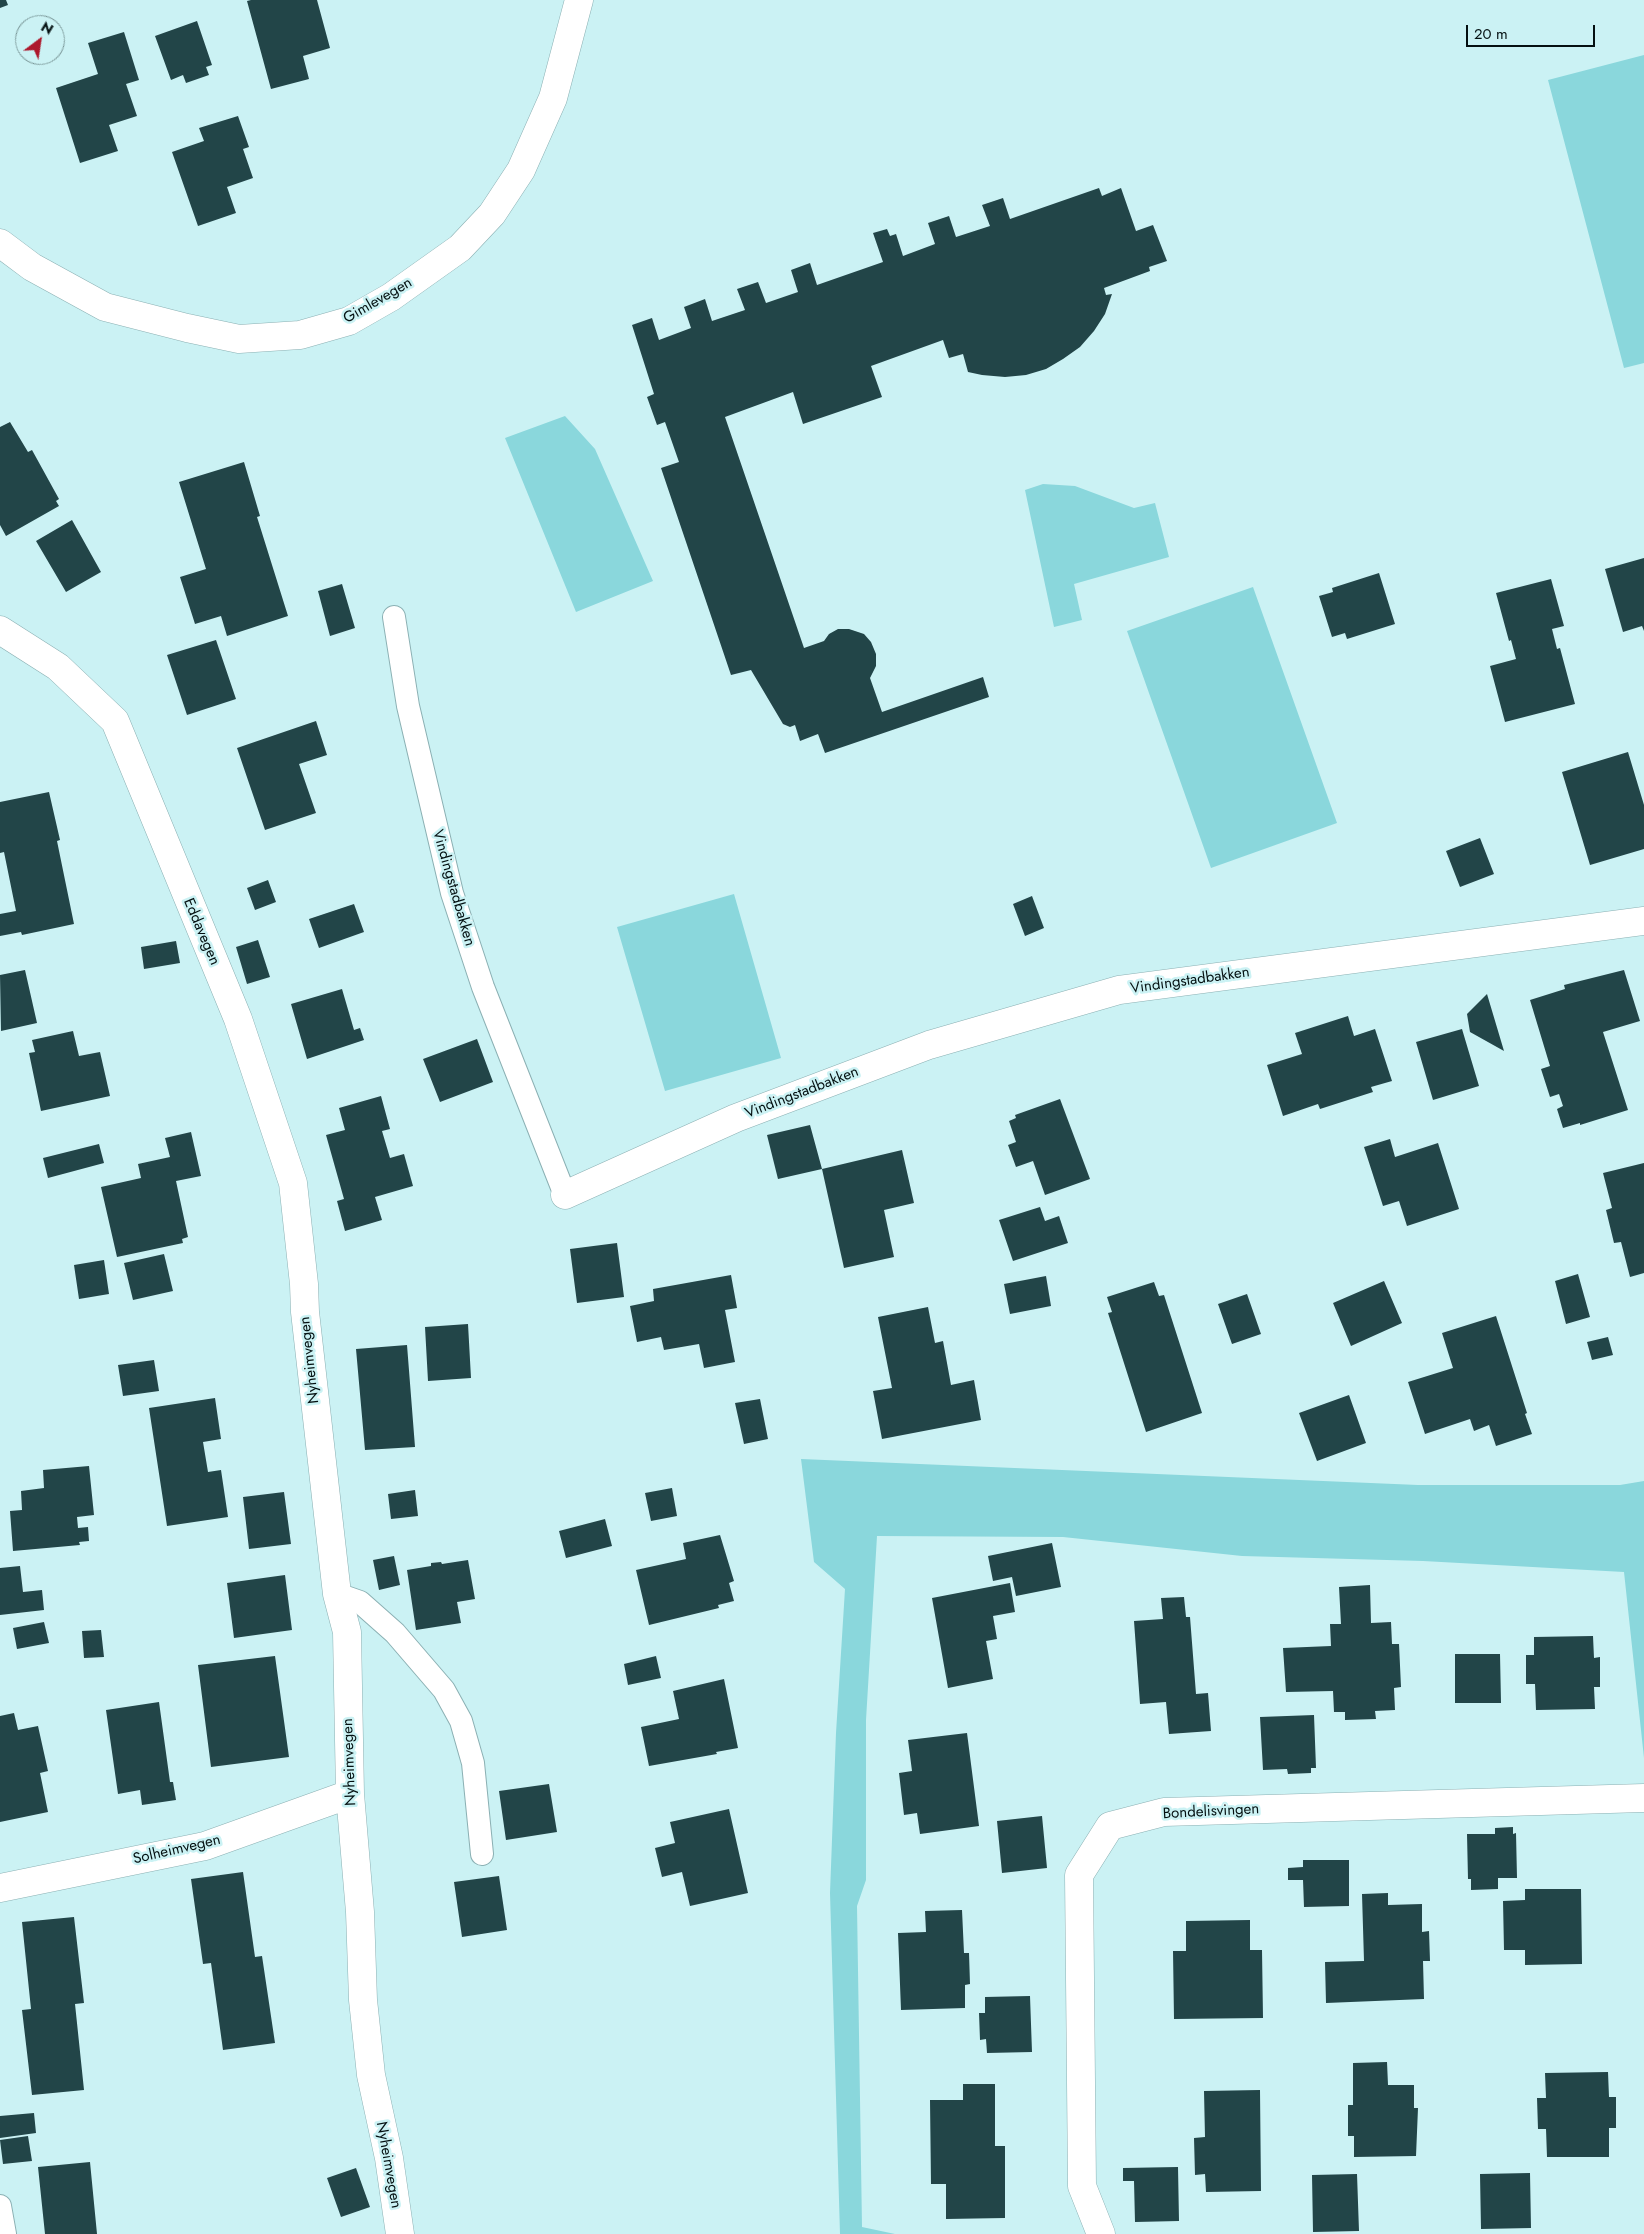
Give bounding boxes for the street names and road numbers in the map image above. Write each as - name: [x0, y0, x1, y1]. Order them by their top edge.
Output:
- street label: Gimlevegen: [340, 274, 416, 328]
- street label: Vindingstadbakken: [428, 828, 478, 948]
- street label: Eddavegen: [179, 896, 223, 968]
- street label: Vindingstadbakken: [1129, 964, 1251, 998]
- street label: Vindingstadbakken: [743, 1063, 861, 1123]
- street label: Nyheimvegen: [296, 1315, 324, 1405]
- street label: Nyheimvegen: [339, 1718, 361, 1806]
- street label: Bondelisvingen: [1162, 1800, 1260, 1824]
- street label: Solheimvegen: [132, 1831, 222, 1869]
- street label: Nyheimvegen: [372, 2120, 404, 2210]

